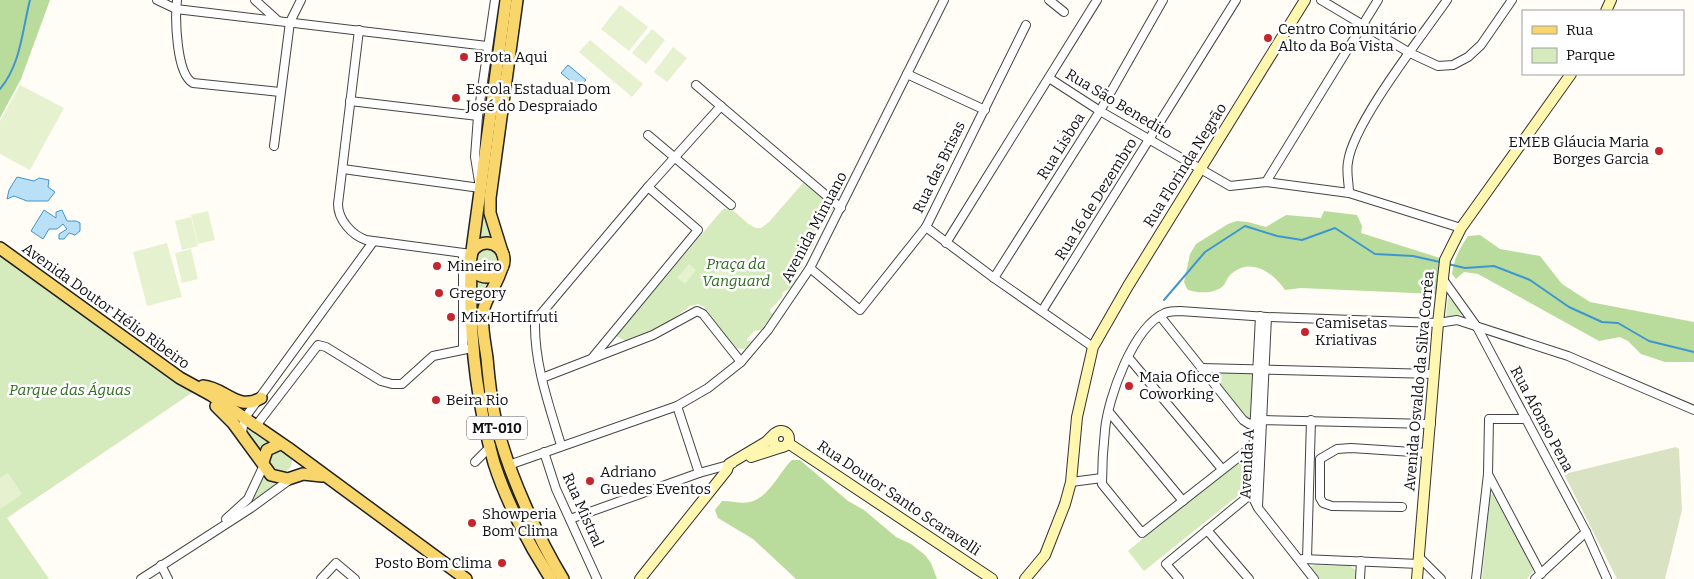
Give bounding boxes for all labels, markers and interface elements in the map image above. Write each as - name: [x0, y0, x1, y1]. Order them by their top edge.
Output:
- legend: [1522, 10, 1684, 75]
- place label: Centro Comunitário Alto da Boa Vista: [1278, 20, 1417, 55]
- text: Rua: [1566, 21, 1593, 39]
- marker: Centro Comunitário Alto da Boa Vista: [1262, 32, 1274, 44]
- text: Parque: [1566, 46, 1615, 64]
- place label: Brota Aqui: [474, 48, 548, 66]
- marker: Brota Aqui: [458, 51, 470, 63]
- street label: Rua São Benedito: [1062, 65, 1176, 143]
- place label: Escola Estadual Dom José do Despraiado: [465, 80, 611, 115]
- marker: Escola Estadual Dom José do Despraiado: [450, 92, 462, 104]
- street label: Rua Florinda Negrão: [1140, 100, 1230, 230]
- street label: Rua Lisboa: [1033, 109, 1089, 183]
- street label: Rua das Brisas: [909, 118, 969, 216]
- place label: EMEB Gláucia Maria Borges Garcia: [1509, 133, 1649, 168]
- street label: Rua 16 de Dezembro: [1051, 135, 1141, 263]
- marker: EMEB Gláucia Maria Borges Garcia: [1653, 145, 1665, 157]
- street label: Avenida Minuano: [777, 169, 851, 285]
- street label: Avenida Doutor Hélio Ribeiro: [19, 239, 193, 373]
- park label: Praça da Vanguard: [702, 255, 770, 290]
- place label: Mineiro: [447, 257, 502, 275]
- marker: Mineiro: [431, 260, 443, 272]
- street label: Avenida Osvaldo da Silva Corrêa: [1400, 270, 1438, 492]
- place label: Gregory: [449, 284, 506, 302]
- marker: Gregory: [433, 287, 445, 299]
- place label: Mix Hortifruti: [461, 308, 558, 326]
- marker: Mix Hortifruti: [445, 311, 457, 323]
- place label: Camisetas Kriativas: [1315, 314, 1387, 349]
- marker: Camisetas Kriativas: [1299, 326, 1311, 338]
- street label: Rua Afonso Pena: [1507, 363, 1577, 475]
- place label: Maia Oficce Coworking: [1139, 368, 1220, 403]
- marker: Maia Oficce Coworking: [1123, 380, 1135, 392]
- park label: Parque das Águas: [9, 381, 131, 399]
- place label: Beira Rio: [446, 391, 508, 409]
- marker: Beira Rio: [430, 394, 442, 406]
- road number: MT-010: [467, 416, 527, 439]
- street label: Avenida A: [1236, 428, 1258, 500]
- street label: Rua Doutor Santo Scaravelli: [814, 437, 984, 560]
- place label: Adriano Guedes Eventos: [600, 463, 711, 498]
- street label: Rua Mistral: [559, 470, 607, 550]
- marker: Adriano Guedes Eventos: [584, 475, 596, 487]
- place label: Showperia Bom Clima: [482, 505, 558, 540]
- marker: Showperia Bom Clima: [466, 517, 478, 529]
- place label: Posto Bom Clima: [375, 554, 492, 572]
- marker: Posto Bom Clima: [496, 557, 508, 569]

